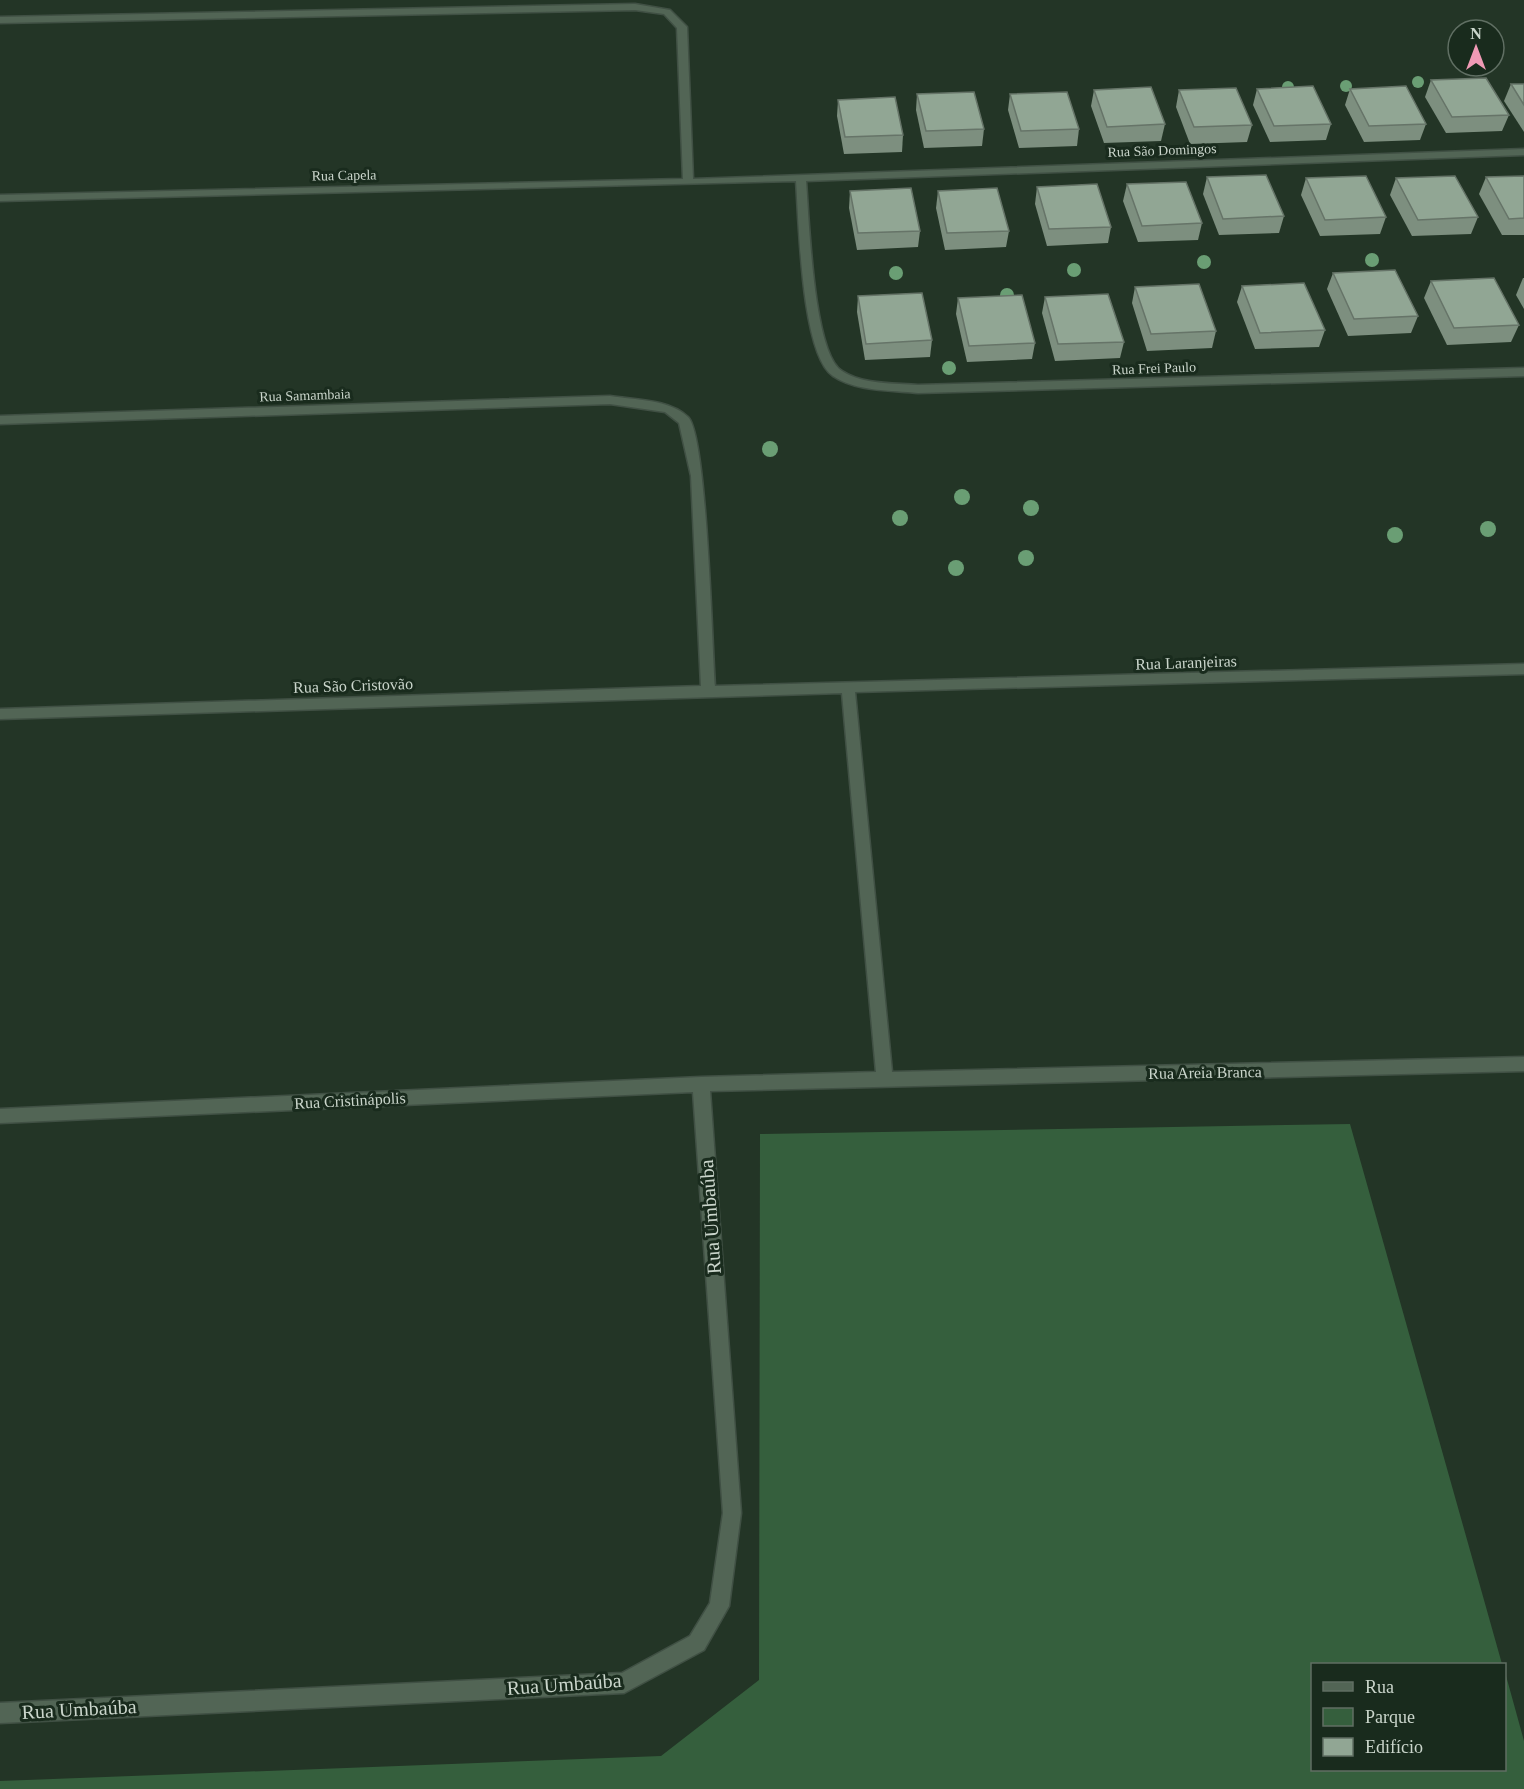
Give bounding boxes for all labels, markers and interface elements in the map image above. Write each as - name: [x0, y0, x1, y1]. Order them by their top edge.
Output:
- north arrow: [1446, 18, 1506, 78]
- text: N: [1470, 25, 1482, 42]
- street label: Rua São Domingos: [1107, 141, 1217, 160]
- street label: Rua Capela: [311, 167, 377, 184]
- street label: Rua Frei Paulo: [1112, 360, 1196, 377]
- street label: Rua Samambaia: [259, 386, 352, 405]
- street label: Rua Laranjeiras: [1135, 652, 1237, 674]
- street label: Rua São Cristovão: [293, 675, 413, 696]
- street label: Rua Areia Branca: [1148, 1063, 1262, 1082]
- street label: Rua Cristinápolis: [294, 1089, 406, 1113]
- street label: Rua Umbaúba: [695, 1159, 725, 1275]
- legend: [1311, 1663, 1506, 1771]
- street label: Rua Umbaúba: [506, 1669, 622, 1699]
- text: Rua: [1365, 1677, 1394, 1697]
- street label: Rua Umbaúba: [21, 1695, 137, 1723]
- text: Parque: [1365, 1707, 1415, 1727]
- text: Edifício: [1365, 1737, 1423, 1757]

